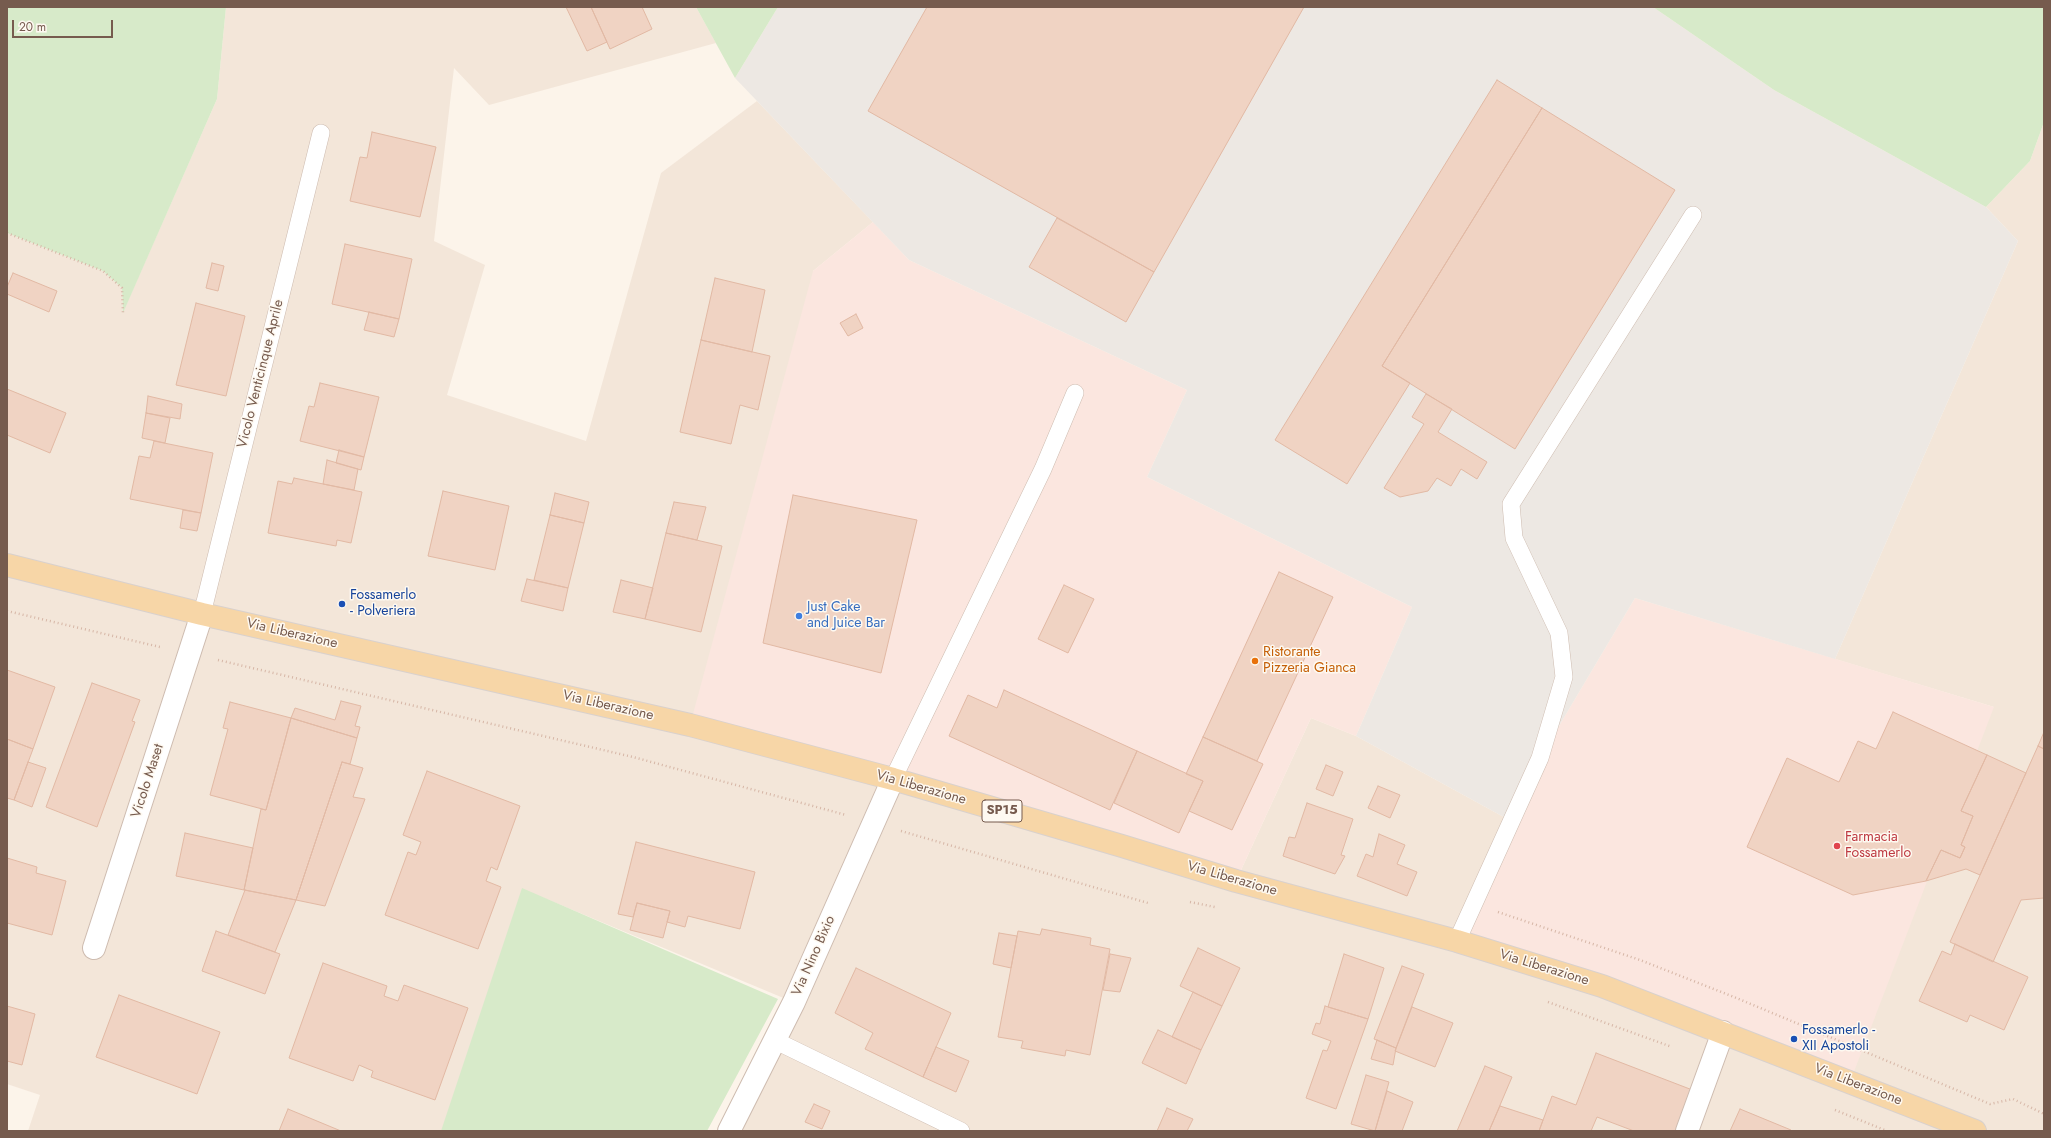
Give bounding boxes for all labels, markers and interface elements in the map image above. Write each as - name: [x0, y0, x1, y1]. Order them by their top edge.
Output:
- scale bar: [14, 12, 115, 38]
- text: 20 m: [19, 18, 46, 36]
- street label: Vicolo Venticinque Aprile: [234, 298, 288, 450]
- place label: Fossamerlo - Polveriera: [350, 588, 416, 620]
- marker: Fossamerlo - Polveriera: [337, 599, 347, 609]
- place label: Just Cake and Juice Bar: [807, 600, 885, 632]
- marker: Just Cake and Juice Bar: [794, 611, 804, 621]
- street label: Via Liberazione: [245, 615, 339, 653]
- place label: Ristorante Pizzeria Gianca: [1263, 645, 1356, 678]
- marker: Ristorante Pizzeria Gianca: [1250, 656, 1260, 666]
- street label: Via Liberazione: [561, 687, 655, 725]
- street label: Vicolo Maset: [128, 742, 168, 820]
- street label: Via Liberazione: [874, 767, 968, 809]
- road number: SP15: [982, 800, 1022, 822]
- place label: Farmacia Fossamerlo: [1845, 830, 1911, 862]
- marker: Farmacia Fossamerlo: [1832, 841, 1842, 851]
- street label: Via Liberazione: [1185, 858, 1279, 900]
- street label: Via Nino Bixio: [789, 913, 839, 999]
- street label: Via Liberazione: [1497, 946, 1591, 990]
- place label: Fossamerlo - XII Apostoli: [1802, 1023, 1875, 1056]
- marker: Fossamerlo - XII Apostoli: [1789, 1034, 1799, 1044]
- street label: Via Liberazione: [1812, 1061, 1904, 1109]

